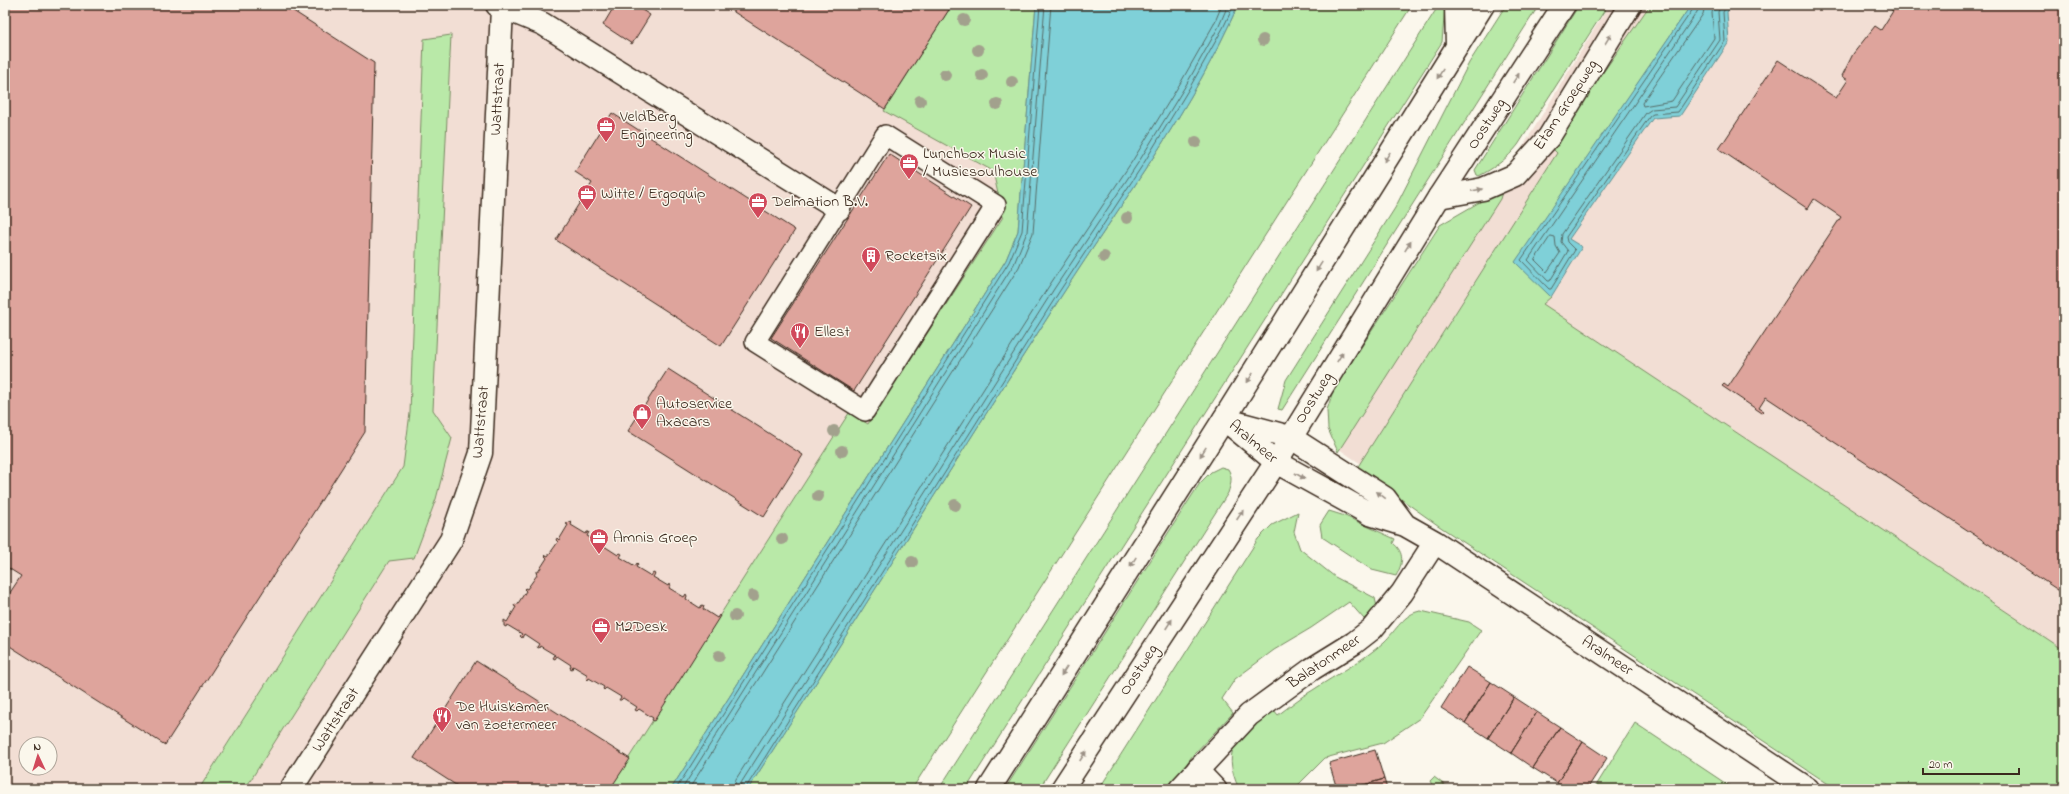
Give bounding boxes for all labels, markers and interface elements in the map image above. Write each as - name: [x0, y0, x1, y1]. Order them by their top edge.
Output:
- one-way arrow: [1605, 33, 1612, 45]
- street label: Etam Groepweg: [1528, 55, 1604, 155]
- street label: Wattstraat: [484, 61, 512, 136]
- one-way arrow: [1436, 68, 1444, 79]
- one-way arrow: [1512, 73, 1520, 83]
- street label: Oostweg: [1461, 93, 1513, 155]
- place label: VeldBerg Engineering: [619, 105, 693, 147]
- office icon: VeldBerg Engineering: [595, 115, 617, 143]
- place label: Lunchbox Music / Musicsoulhouse: [923, 142, 1038, 184]
- one-way arrow: [1384, 151, 1391, 163]
- office icon: Lunchbox Music / Musicsoulhouse: [898, 152, 920, 180]
- place label: Witte / Ergoquip: [601, 182, 706, 206]
- office icon: Witte / Ergoquip: [576, 183, 598, 211]
- one-way arrow: [1471, 187, 1484, 193]
- place label: Delmation B.V.: [771, 190, 868, 214]
- office icon: Delmation B.V.: [747, 191, 769, 219]
- one-way arrow: [1404, 241, 1412, 251]
- place label: Rocketsix: [885, 244, 947, 268]
- building icon: Rocketsix: [860, 245, 882, 273]
- one-way arrow: [1315, 261, 1322, 273]
- place label: Ellest: [814, 320, 850, 344]
- restaurant icon: Ellest: [789, 321, 811, 349]
- one-way arrow: [1336, 351, 1343, 363]
- street label: Oostweg: [1289, 367, 1339, 429]
- one-way arrow: [1246, 372, 1253, 384]
- street label: Wattstraat: [466, 384, 496, 459]
- place label: Autoservice Axacars: [656, 392, 733, 434]
- shop icon: Autoservice Axacars: [631, 402, 653, 430]
- street label: Aralmeer: [1223, 414, 1283, 470]
- one-way arrow: [1199, 447, 1207, 457]
- one-way arrow: [1294, 472, 1306, 479]
- one-way arrow: [1375, 491, 1386, 499]
- one-way arrow: [1236, 510, 1244, 520]
- place label: Amnis Groep: [613, 526, 698, 550]
- office icon: Amnis Groep: [588, 527, 610, 555]
- one-way arrow: [1130, 556, 1137, 567]
- place label: M2Desk: [615, 615, 668, 639]
- office icon: M2Desk: [590, 616, 612, 644]
- one-way arrow: [1165, 619, 1173, 629]
- street label: Balatonmeer: [1282, 629, 1366, 696]
- street label: Aralmeer: [1576, 630, 1638, 682]
- street label: Oostweg: [1113, 639, 1165, 701]
- one-way arrow: [1060, 665, 1067, 677]
- street label: Wattstraat: [306, 682, 366, 757]
- place label: De Huiskamer van Zoetermeer: [455, 695, 557, 737]
- restaurant icon: De Huiskamer van Zoetermeer: [431, 705, 453, 733]
- north arrow: [18, 736, 58, 776]
- text: N: [33, 739, 42, 755]
- scale bar: [1923, 750, 2019, 776]
- one-way arrow: [1079, 751, 1087, 761]
- text: 20 m: [1929, 756, 1952, 774]

